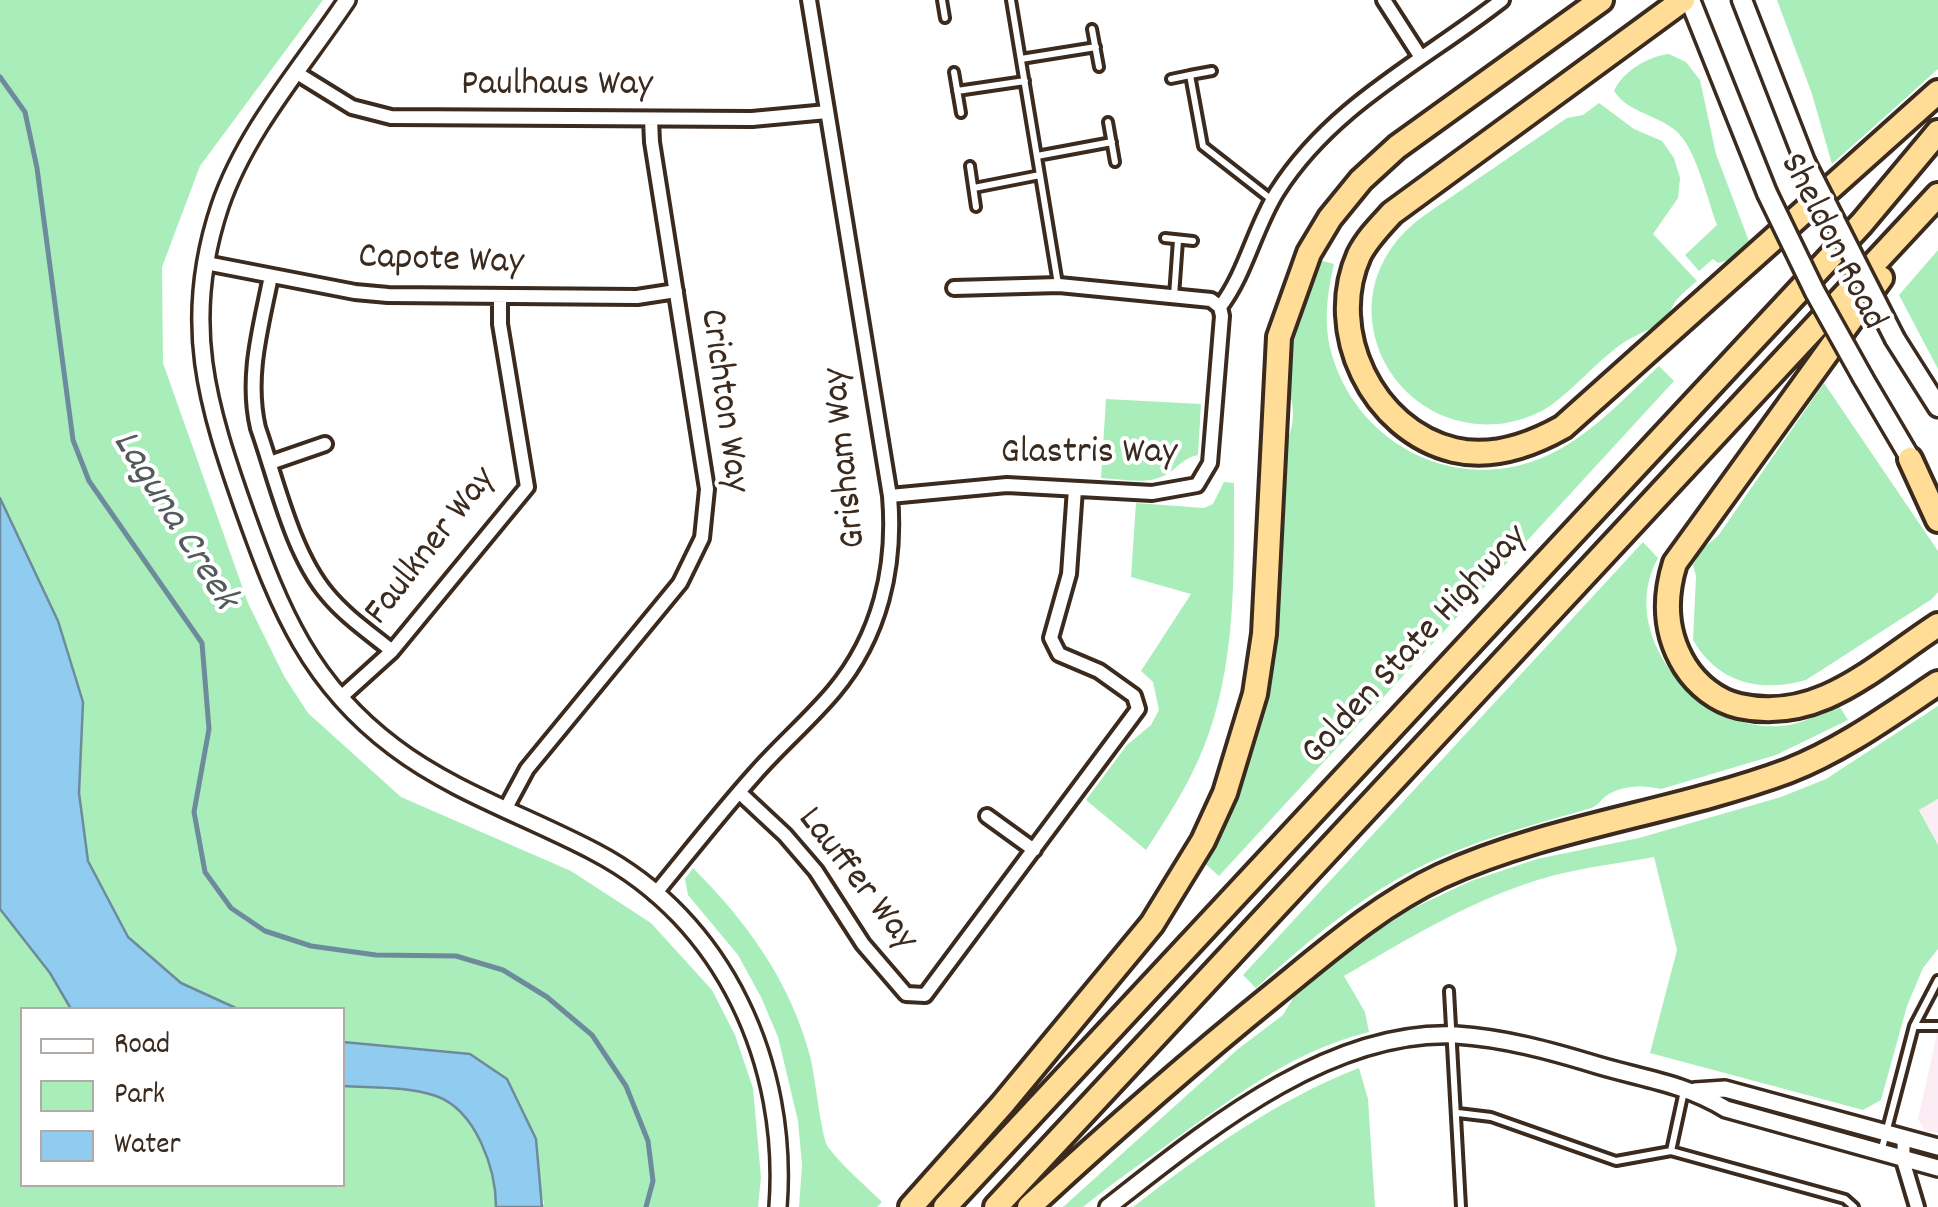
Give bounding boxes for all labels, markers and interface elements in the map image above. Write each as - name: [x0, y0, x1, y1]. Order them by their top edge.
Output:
- street label: Paulhaus Way: [461, 65, 653, 111]
- street label: Sheldon Road: [1766, 147, 1894, 339]
- street label: Capote Way: [358, 237, 524, 289]
- street label: Crichton Way: [686, 306, 756, 496]
- street label: Grisham Way: [816, 365, 880, 551]
- water label: Laguna Creek: [98, 423, 246, 621]
- street label: Glastris Way: [1001, 433, 1177, 479]
- street label: Faulkner Way: [357, 460, 509, 636]
- street label: Golden State Highway: [1294, 517, 1540, 777]
- street label: Lauffer Way: [785, 800, 925, 962]
- legend: [20, 1007, 345, 1187]
- text: Road: [114, 1025, 170, 1068]
- text: Park: [114, 1075, 165, 1118]
- text: Water: [114, 1125, 181, 1168]

